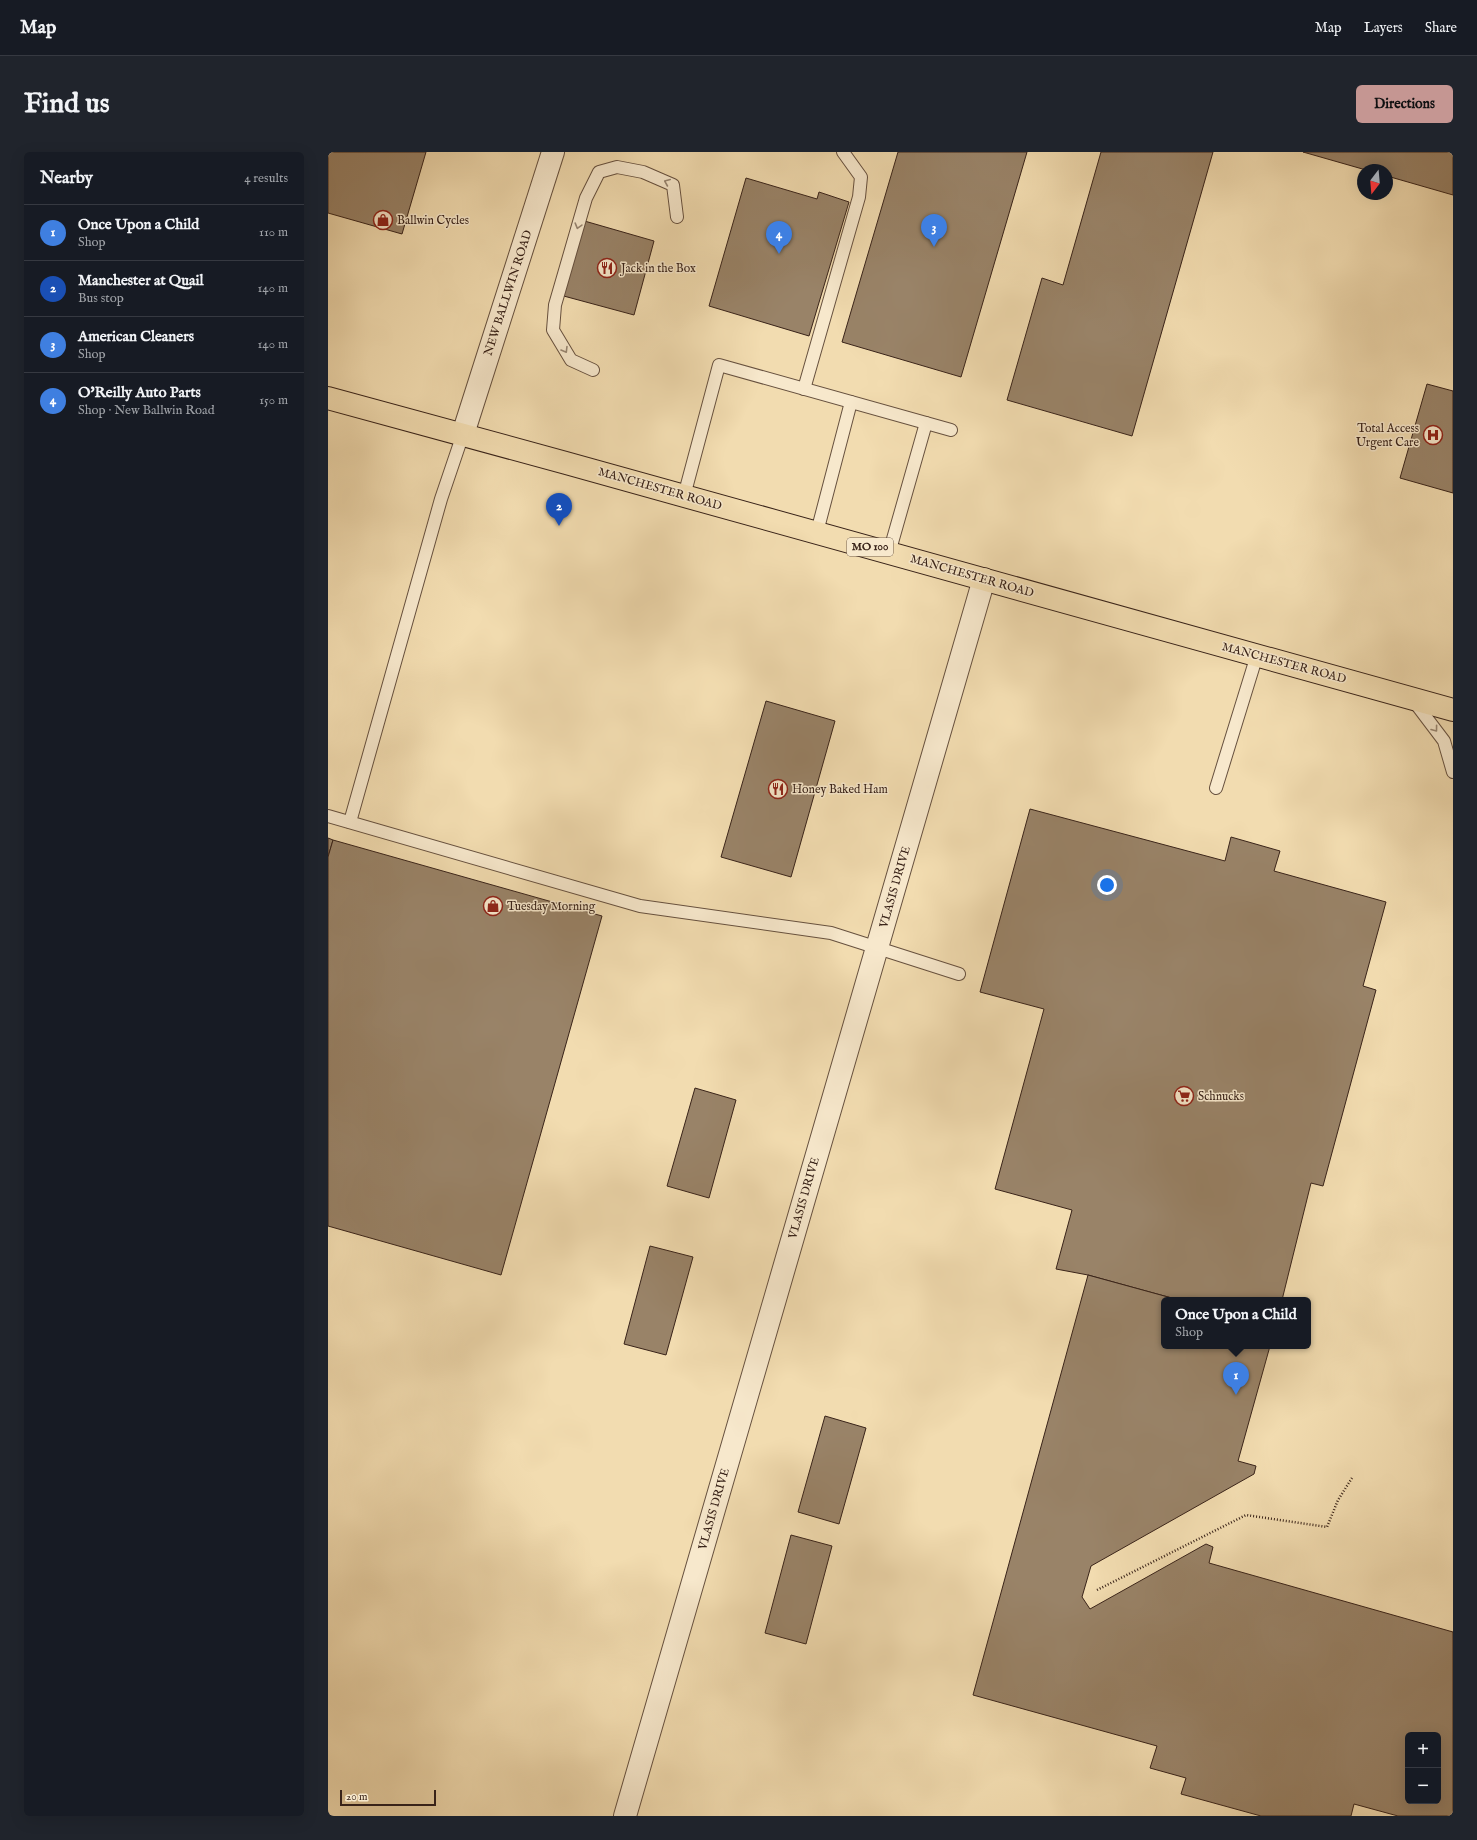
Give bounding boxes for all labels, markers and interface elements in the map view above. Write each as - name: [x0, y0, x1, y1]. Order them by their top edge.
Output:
- text: Map: [20, 16, 56, 40]
- text: Map: [1315, 19, 1342, 37]
- text: Layers: [1364, 19, 1403, 37]
- text: Share: [1425, 19, 1457, 37]
- button: Directions: [1356, 85, 1453, 123]
- text: Find us: [24, 87, 110, 122]
- north arrow: [1357, 164, 1393, 200]
- text: Nearby: [40, 168, 93, 189]
- text: 4 results: [244, 170, 288, 187]
- one-way arrow: [663, 179, 670, 187]
- shop icon: Ballwin Cycles: [372, 209, 394, 231]
- place label: Ballwin Cycles: [397, 213, 469, 228]
- pin: 3: [921, 214, 947, 247]
- text: Once Upon a Child: [78, 215, 199, 234]
- pin: 4: [766, 221, 792, 254]
- one-way arrow: [574, 223, 582, 230]
- text: 1: [51, 224, 55, 241]
- text: 110 m: [259, 224, 288, 241]
- street label: NEW BALLWIN ROAD: [481, 228, 536, 358]
- text: Shop: [78, 234, 106, 251]
- restaurant icon: Jack in the Box: [596, 257, 618, 279]
- place label: Jack in the Box: [619, 261, 696, 277]
- text: Manchester at Quail: [78, 271, 204, 290]
- text: 2: [50, 280, 56, 297]
- text: 140 m: [258, 280, 288, 297]
- text: Bus stop: [78, 290, 124, 307]
- text: American Cleaners: [78, 327, 194, 346]
- text: 3: [51, 336, 55, 353]
- text: 140 m: [258, 336, 288, 353]
- text: Shop: [78, 346, 106, 363]
- one-way arrow: [560, 346, 567, 353]
- text: O'Reilly Auto Parts: [78, 383, 201, 402]
- text: 4: [50, 392, 56, 409]
- text: 150 m: [259, 392, 288, 409]
- text: Shop · New Ballwin Road: [78, 402, 215, 419]
- place label: Total Access Urgent Care: [1356, 421, 1419, 450]
- hospital icon: Total Access Urgent Care: [1422, 424, 1444, 446]
- street label: MANCHESTER ROAD: [596, 464, 724, 514]
- pin: 2: [546, 493, 572, 526]
- road number: MO 100: [847, 538, 893, 556]
- street label: MANCHESTER ROAD: [908, 551, 1036, 601]
- street label: MANCHESTER ROAD: [1220, 639, 1348, 687]
- one-way arrow: [1430, 725, 1437, 732]
- restaurant icon: Honey Baked Ham: [767, 778, 789, 800]
- place label: Honey Baked Ham: [792, 782, 888, 797]
- street label: VLASIS DRIVE: [876, 844, 914, 931]
- your location: [1097, 875, 1117, 895]
- shop icon: Tuesday Morning: [482, 895, 504, 917]
- place label: Tuesday Morning: [507, 899, 596, 914]
- supermarket icon: Schnucks: [1173, 1085, 1195, 1107]
- place label: Schnucks: [1198, 1089, 1244, 1104]
- street label: VLASIS DRIVE: [785, 1155, 823, 1242]
- popup: [1161, 1297, 1311, 1349]
- text: Once Upon a Child: [1175, 1305, 1297, 1324]
- text: Shop: [1175, 1324, 1203, 1341]
- pin: 1: [1223, 1362, 1249, 1395]
- street label: VLASIS DRIVE: [695, 1466, 733, 1553]
- map controls: [1405, 1732, 1441, 1804]
- button: +: [1405, 1732, 1441, 1768]
- button: −: [1405, 1768, 1441, 1804]
- scale bar: [340, 1788, 436, 1807]
- text: 20 m: [346, 1790, 367, 1804]

